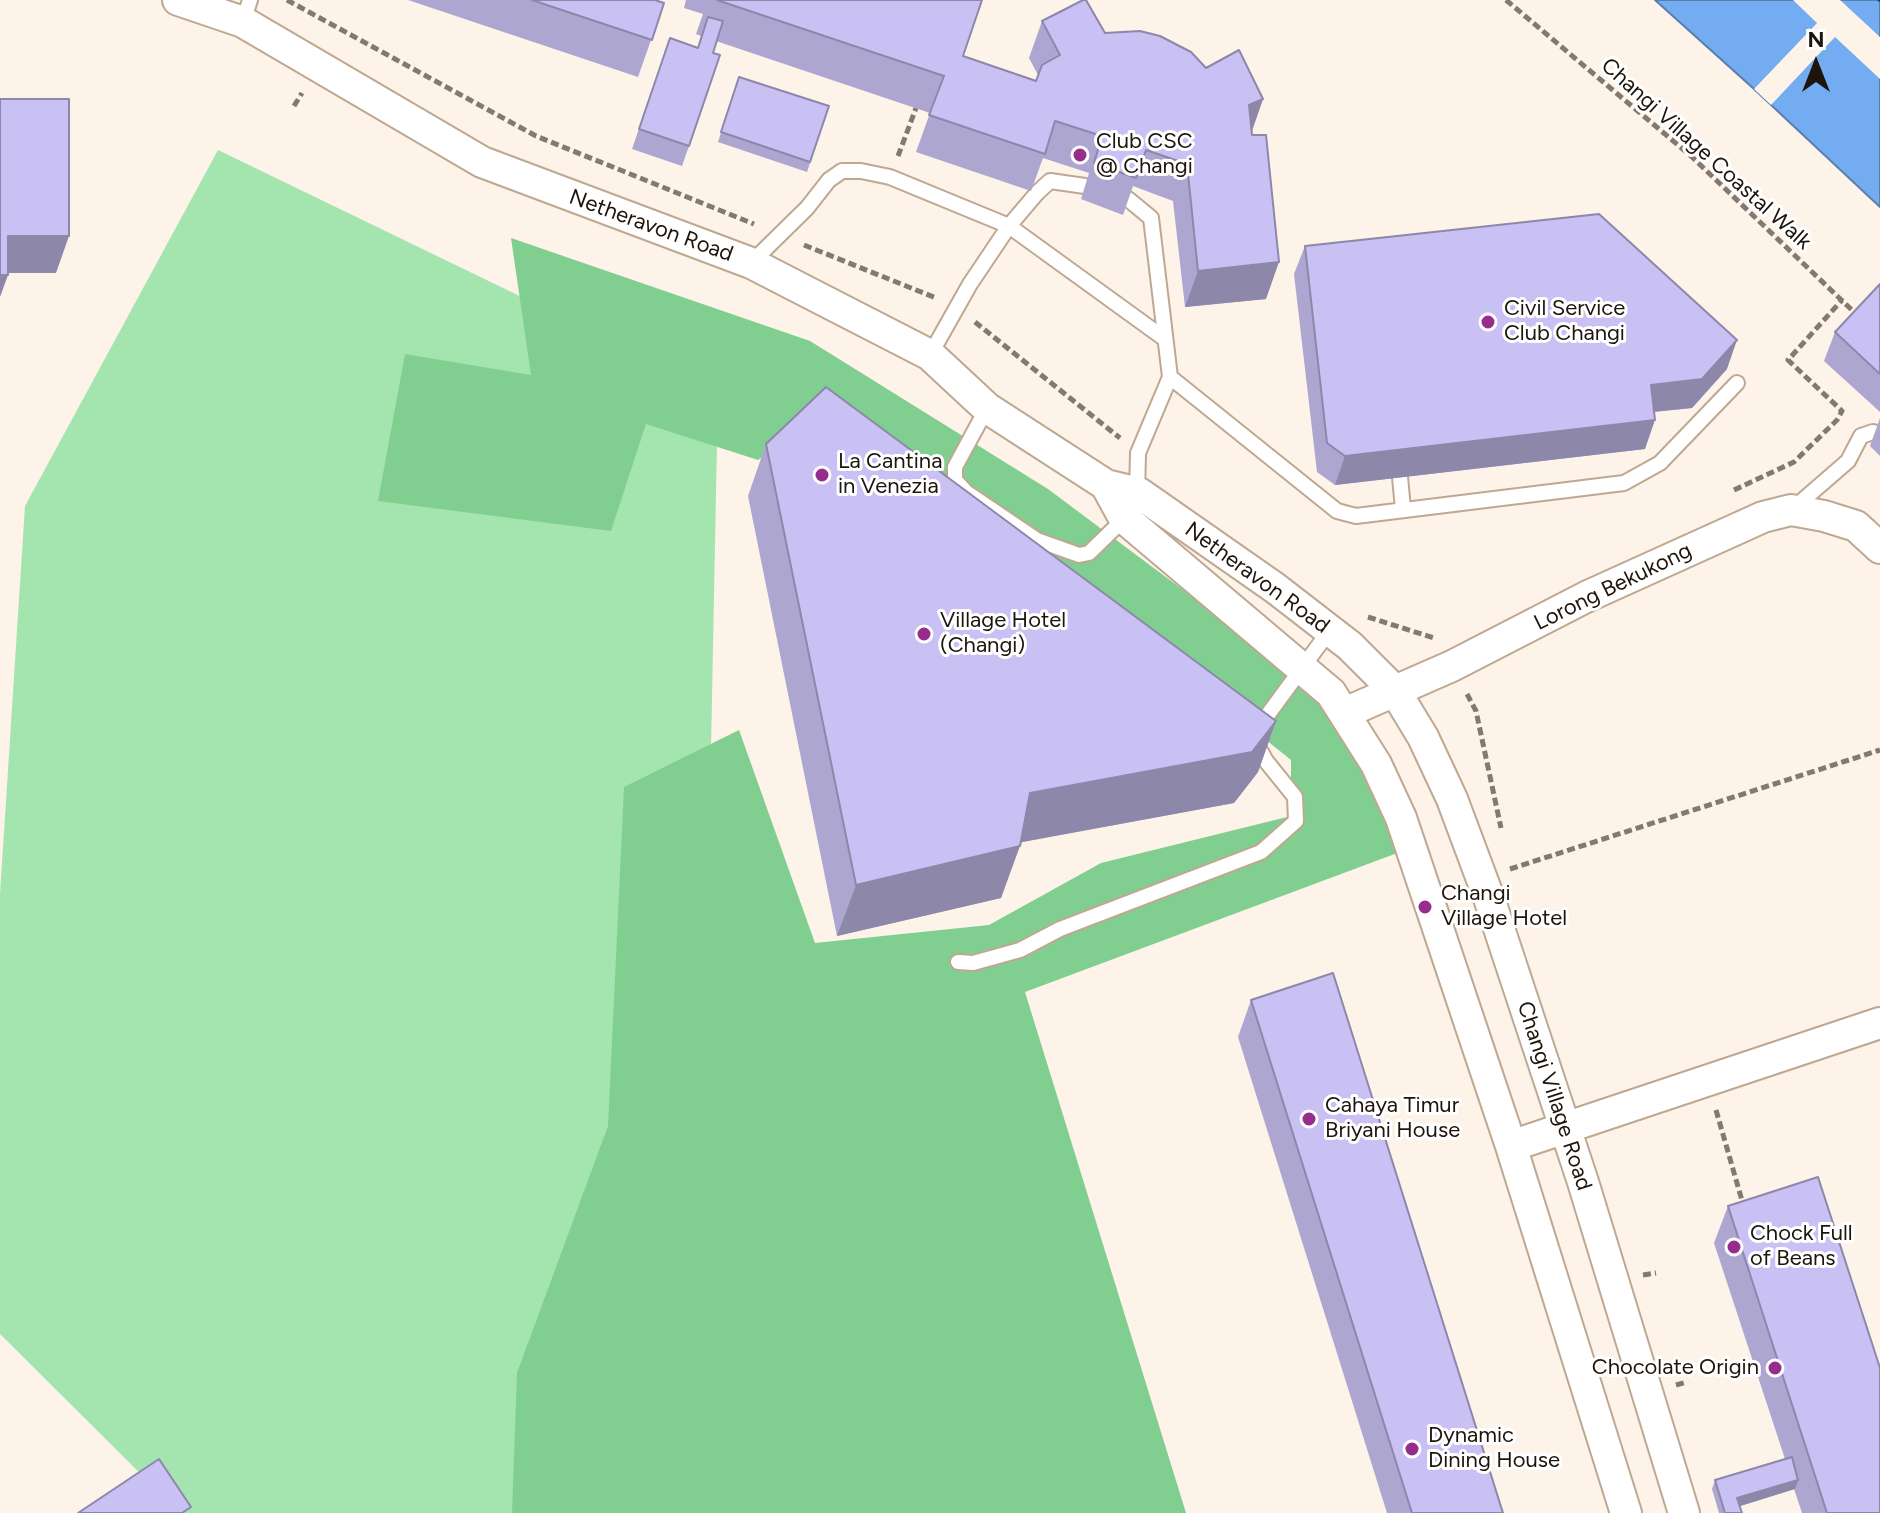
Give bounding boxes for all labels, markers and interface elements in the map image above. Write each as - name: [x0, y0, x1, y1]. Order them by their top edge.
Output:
- north arrow: [1776, 24, 1856, 104]
- text: N: [1807, 26, 1825, 53]
- street label: Changi Village Coastal Walk: [1596, 53, 1816, 255]
- place label: Club CSC @ Changi: [1096, 129, 1193, 180]
- marker: Club CSC @ Changi: [1071, 146, 1089, 164]
- street label: Netheravon Road: [565, 184, 737, 268]
- place label: Civil Service Club Changi: [1504, 296, 1625, 348]
- marker: Civil Service Club Changi: [1479, 313, 1497, 331]
- place label: La Cantina in Venezia: [838, 449, 942, 500]
- marker: La Cantina in Venezia: [813, 466, 831, 484]
- street label: Netheravon Road: [1179, 517, 1335, 639]
- street label: Lorong Bekukong: [1530, 537, 1696, 637]
- place label: Village Hotel (Changi): [940, 608, 1066, 660]
- marker: Village Hotel (Changi): [915, 625, 933, 643]
- place label: Changi Village Hotel: [1441, 881, 1567, 932]
- marker: Changi Village Hotel: [1416, 898, 1434, 916]
- street label: Changi Village Road: [1511, 998, 1597, 1194]
- place label: Cahaya Timur Briyani House: [1325, 1093, 1460, 1144]
- marker: Cahaya Timur Briyani House: [1300, 1110, 1318, 1128]
- place label: Chock Full of Beans: [1750, 1221, 1853, 1272]
- marker: Chock Full of Beans: [1725, 1238, 1743, 1256]
- place label: Chocolate Origin: [1592, 1355, 1759, 1381]
- marker: Chocolate Origin: [1766, 1359, 1784, 1377]
- place label: Dynamic Dining House: [1428, 1423, 1560, 1474]
- marker: Dynamic Dining House: [1403, 1440, 1421, 1458]

